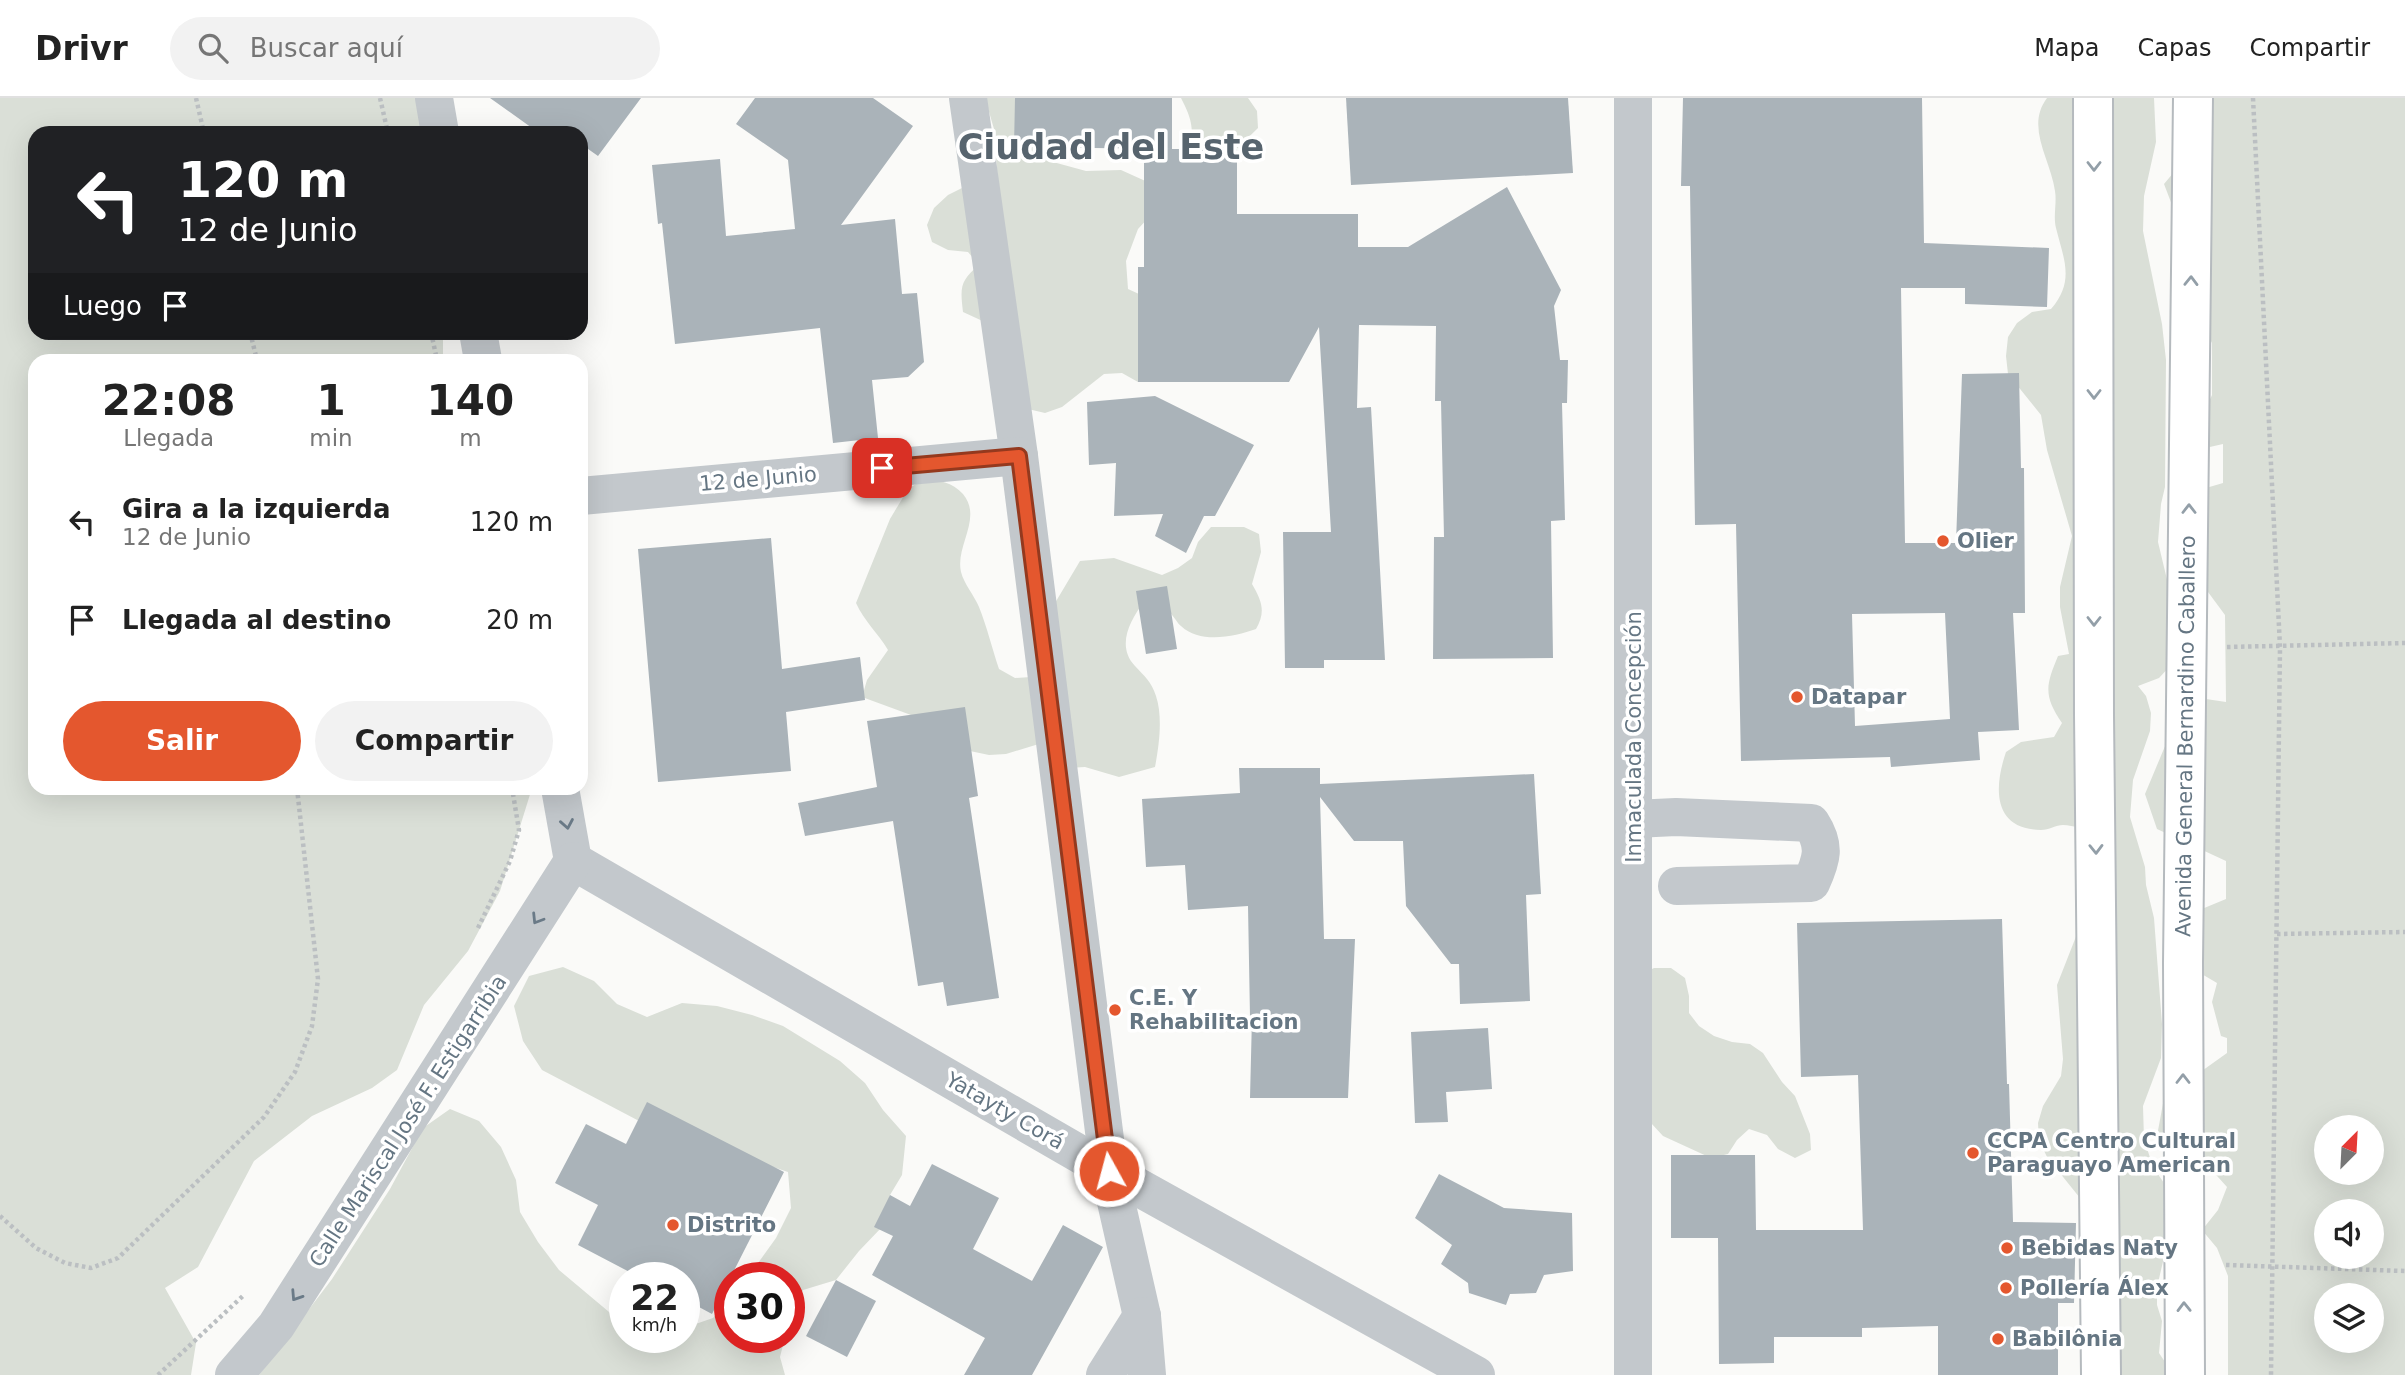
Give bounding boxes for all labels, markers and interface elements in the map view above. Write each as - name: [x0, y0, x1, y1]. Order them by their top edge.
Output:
- search box: [170, 17, 660, 80]
- text: Drivr: [35, 29, 128, 68]
- icon: search: [194, 29, 232, 67]
- text: Buscar aquí: [250, 33, 403, 63]
- text: Mapa: [2034, 34, 2100, 62]
- text: Capas: [2138, 34, 2211, 62]
- text: Compartir: [2249, 34, 2370, 62]
- district label: Ciudad del Este: [958, 127, 1264, 167]
- text: 120 m: [178, 152, 348, 209]
- icon: left: [63, 154, 154, 245]
- one-way arrow: [2086, 161, 2101, 172]
- text: 12 de Junio: [178, 211, 358, 249]
- one-way arrow: [2183, 276, 2199, 286]
- icon: arrive: [156, 287, 194, 325]
- text: Luego: [63, 291, 142, 321]
- text: 22:08: [102, 376, 236, 425]
- text: 1: [316, 376, 346, 425]
- text: 140: [427, 376, 514, 425]
- one-way arrow: [2086, 389, 2102, 399]
- text: Llegada: [123, 425, 214, 451]
- text: min: [309, 425, 353, 451]
- text: m: [459, 425, 482, 451]
- pin: [852, 438, 912, 498]
- icon: arrive: [863, 449, 901, 487]
- street label: 12 de Junio: [698, 462, 818, 496]
- text: Gira a la izquierda: [122, 494, 390, 524]
- icon: left: [63, 503, 101, 541]
- one-way arrow: [2181, 503, 2197, 514]
- text: 120 m: [470, 507, 553, 537]
- text: 12 de Junio: [122, 524, 251, 550]
- place label: Olier: [1957, 529, 2014, 553]
- marker: Olier: [1935, 533, 1951, 549]
- street label: Avenida General Bernardino Caballero: [2171, 535, 2200, 937]
- icon: arrive: [63, 601, 101, 639]
- text: Llegada al destino: [122, 605, 391, 635]
- text: 20 m: [486, 605, 553, 635]
- street label: Inmaculada Concepción: [1622, 611, 1646, 863]
- one-way arrow: [2086, 616, 2102, 627]
- place label: Datapar: [1811, 685, 1907, 709]
- marker: Datapar: [1789, 689, 1805, 705]
- button: Salir: [63, 701, 301, 781]
- button: Compartir: [315, 701, 553, 781]
- one-way arrow: [558, 818, 573, 830]
- one-way arrow: [2088, 843, 2103, 854]
- one-way arrow: [533, 911, 546, 924]
- street label: Calle Mariscal José F. Estigarribia: [305, 971, 511, 1271]
- place label: C.E. Y Rehabilitacion: [1129, 986, 1298, 1034]
- marker: C.E. Y Rehabilitacion: [1107, 1002, 1123, 1018]
- street label: Yatayty Corá: [941, 1067, 1068, 1155]
- one-way arrow: [2175, 1074, 2191, 1084]
- north arrow: [2314, 1115, 2384, 1185]
- map controls: [2314, 1115, 2384, 1353]
- place label: CCPA Centro Cultural Paraguayo American: [1987, 1129, 2236, 1177]
- position arrow: [1072, 1134, 1146, 1208]
- marker: CCPA Centro Cultural Paraguayo American: [1965, 1145, 1981, 1161]
- button: sound: [2314, 1199, 2384, 1269]
- place label: Distrito: [687, 1213, 776, 1237]
- marker: Distrito: [665, 1217, 681, 1233]
- place label: Bebidas Naty: [2021, 1236, 2178, 1260]
- marker: Bebidas Naty: [1999, 1240, 2015, 1256]
- speed limit sign: 30: [714, 1262, 805, 1353]
- place label: Pollería Álex: [2020, 1275, 2169, 1300]
- text: 22: [630, 1278, 679, 1318]
- marker: Pollería Álex: [1998, 1280, 2014, 1296]
- button: layers: [2314, 1283, 2384, 1353]
- one-way arrow: [291, 1288, 304, 1301]
- one-way arrow: [2176, 1301, 2192, 1312]
- text: km/h: [632, 1314, 677, 1335]
- place label: Babilônia: [2012, 1327, 2122, 1351]
- marker: Babilônia: [1990, 1331, 2006, 1347]

